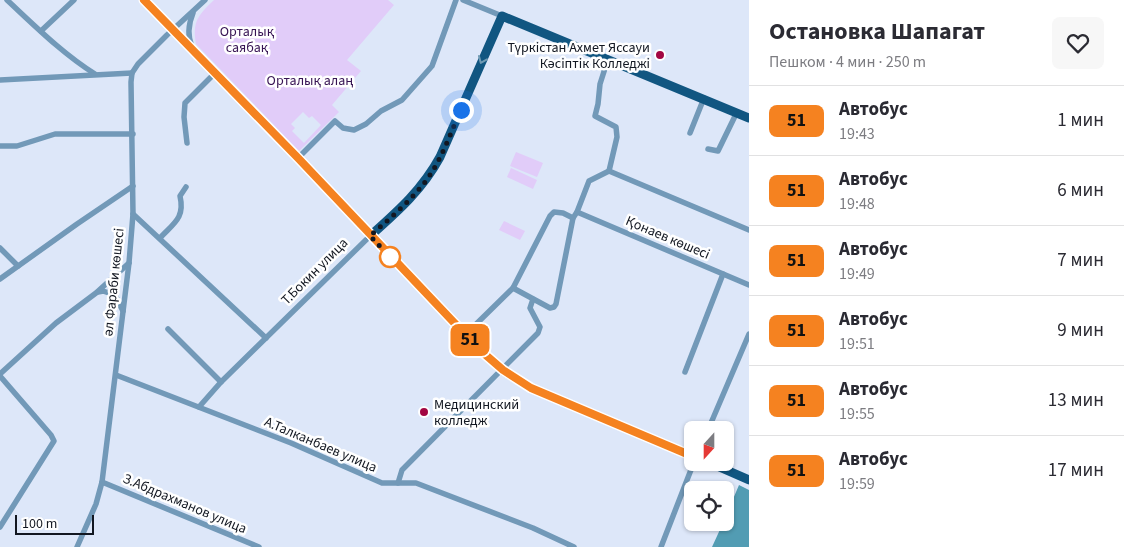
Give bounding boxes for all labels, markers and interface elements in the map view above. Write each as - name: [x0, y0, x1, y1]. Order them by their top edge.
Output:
- text: Остановка Шапагат: [769, 14, 985, 49]
- button: heart: [1052, 17, 1104, 69]
- park label: Орталық саябақ: [220, 22, 275, 58]
- place label: Түркістан Ахмет Яссауи Кәсіптік Колледжі: [507, 38, 650, 74]
- marker: Түркістан Ахмет Яссауи Кәсіптік Колледжі: [654, 49, 666, 61]
- text: Пешком · 4 мин · 250 m: [769, 51, 926, 73]
- one-way arrow: [478, 55, 489, 64]
- park label: Орталық алаң: [267, 71, 353, 91]
- text: Автобус: [839, 96, 908, 123]
- your location: [449, 98, 474, 123]
- text: 1 мин: [1057, 107, 1104, 134]
- text: 51: [787, 108, 806, 133]
- text: 19:43: [839, 123, 875, 145]
- text: Автобус: [839, 166, 908, 193]
- text: 6 мин: [1057, 177, 1104, 204]
- text: 51: [787, 178, 806, 203]
- text: 19:48: [839, 193, 875, 215]
- street label: Қонаев көшесі: [622, 211, 713, 265]
- street label: әл Фараби көшесі: [98, 227, 130, 337]
- street label: Т.Бокин улица: [277, 234, 353, 310]
- text: Автобус: [839, 236, 908, 263]
- unlabelled marker: [379, 246, 401, 268]
- text: 7 мин: [1057, 247, 1104, 274]
- text: 51: [787, 248, 806, 273]
- text: 19:49: [839, 263, 875, 285]
- text: Автобус: [839, 306, 908, 333]
- text: 9 мин: [1057, 317, 1104, 344]
- text: 51: [787, 318, 806, 343]
- line badge: 51: [448, 324, 492, 356]
- text: 51: [460, 327, 480, 352]
- text: 19:51: [839, 333, 875, 355]
- text: Автобус: [839, 376, 908, 403]
- text: 13 мин: [1048, 387, 1104, 414]
- text: 51: [787, 388, 806, 413]
- place label: Медицинский колледж: [434, 395, 519, 431]
- text: 19:55: [839, 403, 875, 425]
- marker: Медицинский колледж: [418, 406, 430, 418]
- street label: А.Талканбаев улица: [261, 412, 380, 478]
- north arrow: [684, 421, 734, 471]
- map controls: [684, 421, 734, 531]
- text: Автобус: [839, 446, 908, 473]
- text: 17 мин: [1048, 457, 1104, 484]
- text: 51: [787, 458, 806, 483]
- street label: З.Абдрахманов улица: [120, 469, 250, 539]
- text: 19:59: [839, 473, 875, 495]
- button: locate: [684, 481, 734, 531]
- scale bar: [15, 512, 94, 535]
- text: 100 m: [22, 514, 57, 534]

